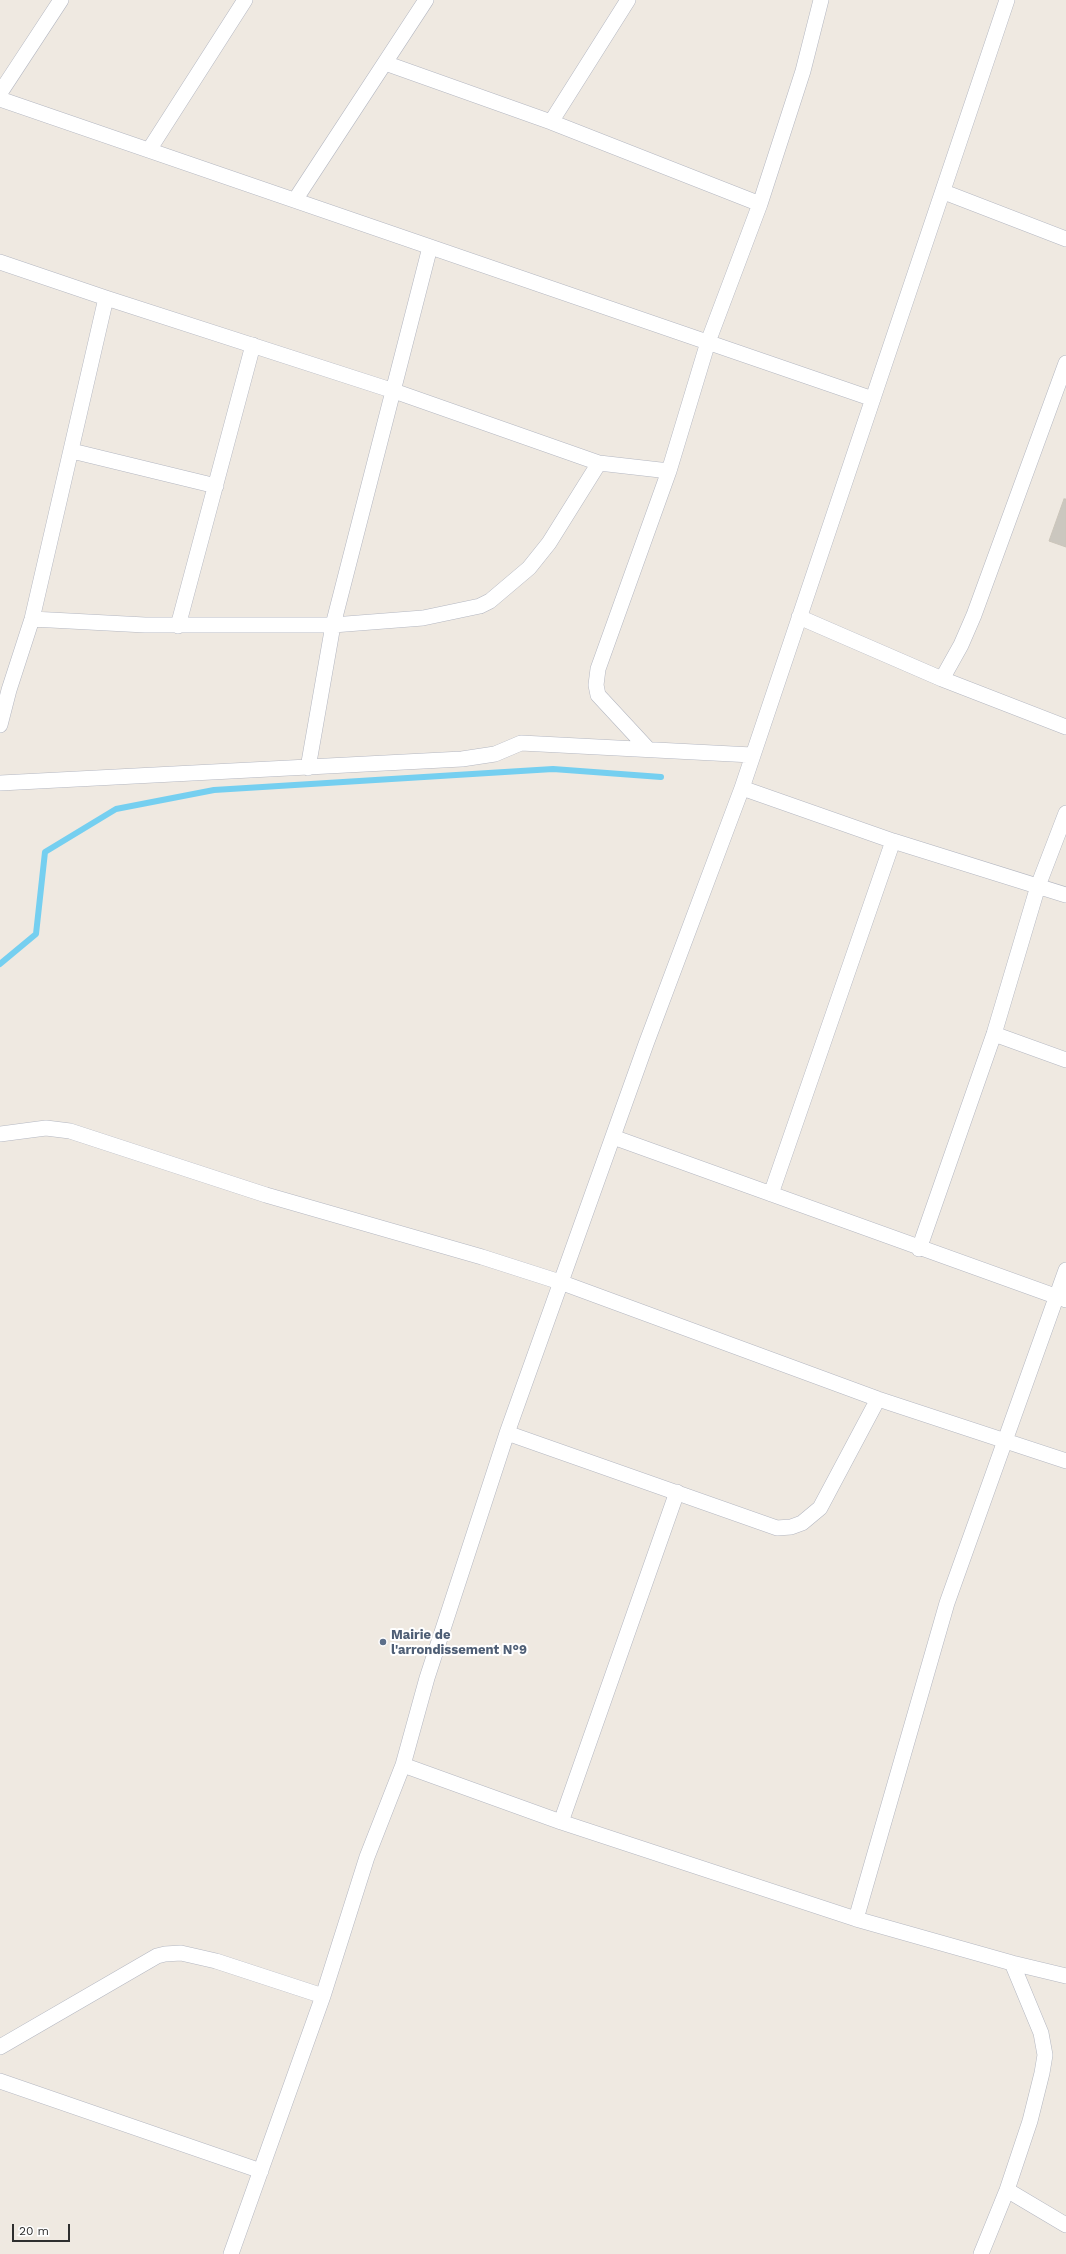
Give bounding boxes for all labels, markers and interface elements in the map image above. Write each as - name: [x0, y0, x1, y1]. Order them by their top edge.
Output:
- place label: Mairie de l'arrondissement N°9: [391, 1627, 527, 1658]
- marker: Mairie de l'arrondissement N°9: [378, 1637, 388, 1647]
- scale bar: [14, 2216, 72, 2242]
- text: 20 m: [19, 2224, 49, 2238]

